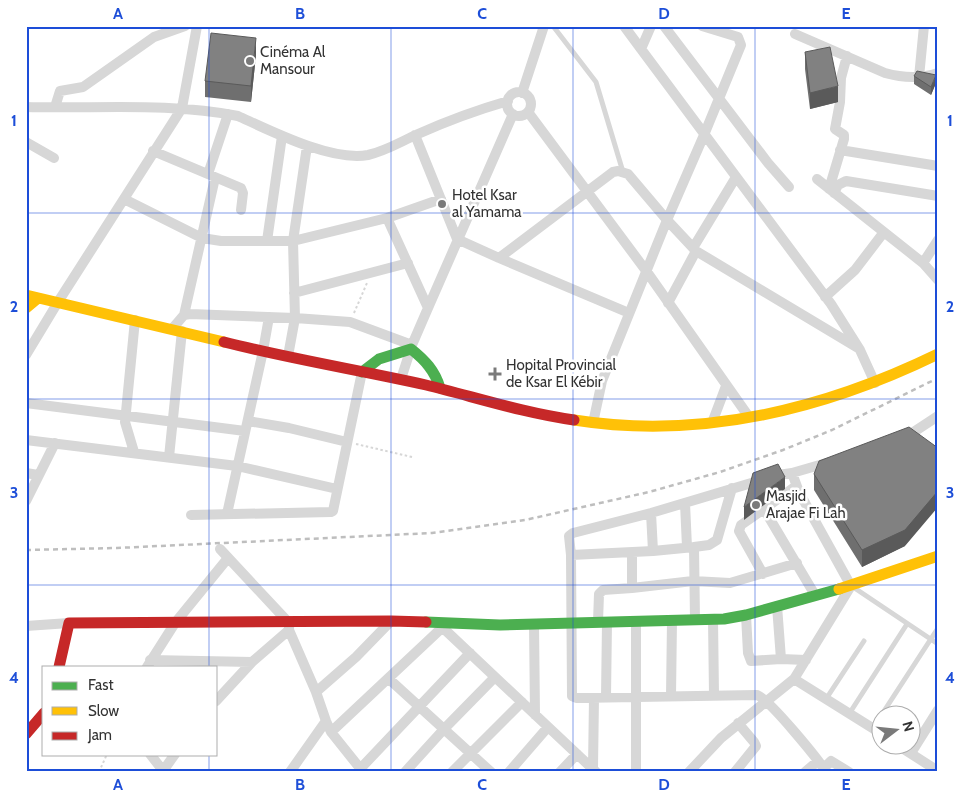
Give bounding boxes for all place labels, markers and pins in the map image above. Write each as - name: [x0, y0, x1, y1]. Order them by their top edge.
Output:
- place label: Cinéma Al Mansour: [260, 43, 326, 78]
- marker: Cinéma Al Mansour: [244, 55, 256, 67]
- place label: Hotel Ksar al Yamama: [452, 186, 522, 221]
- marker: Hotel Ksar al Yamama: [436, 198, 448, 210]
- place label: Hopital Provincial de Ksar El Kébir: [506, 356, 617, 391]
- marker: Hopital Provincial de Ksar El Kébir: [488, 367, 502, 381]
- place label: Masjid Arajae Fi Lah: [766, 487, 846, 522]
- marker: Masjid Arajae Fi Lah: [750, 499, 762, 511]

